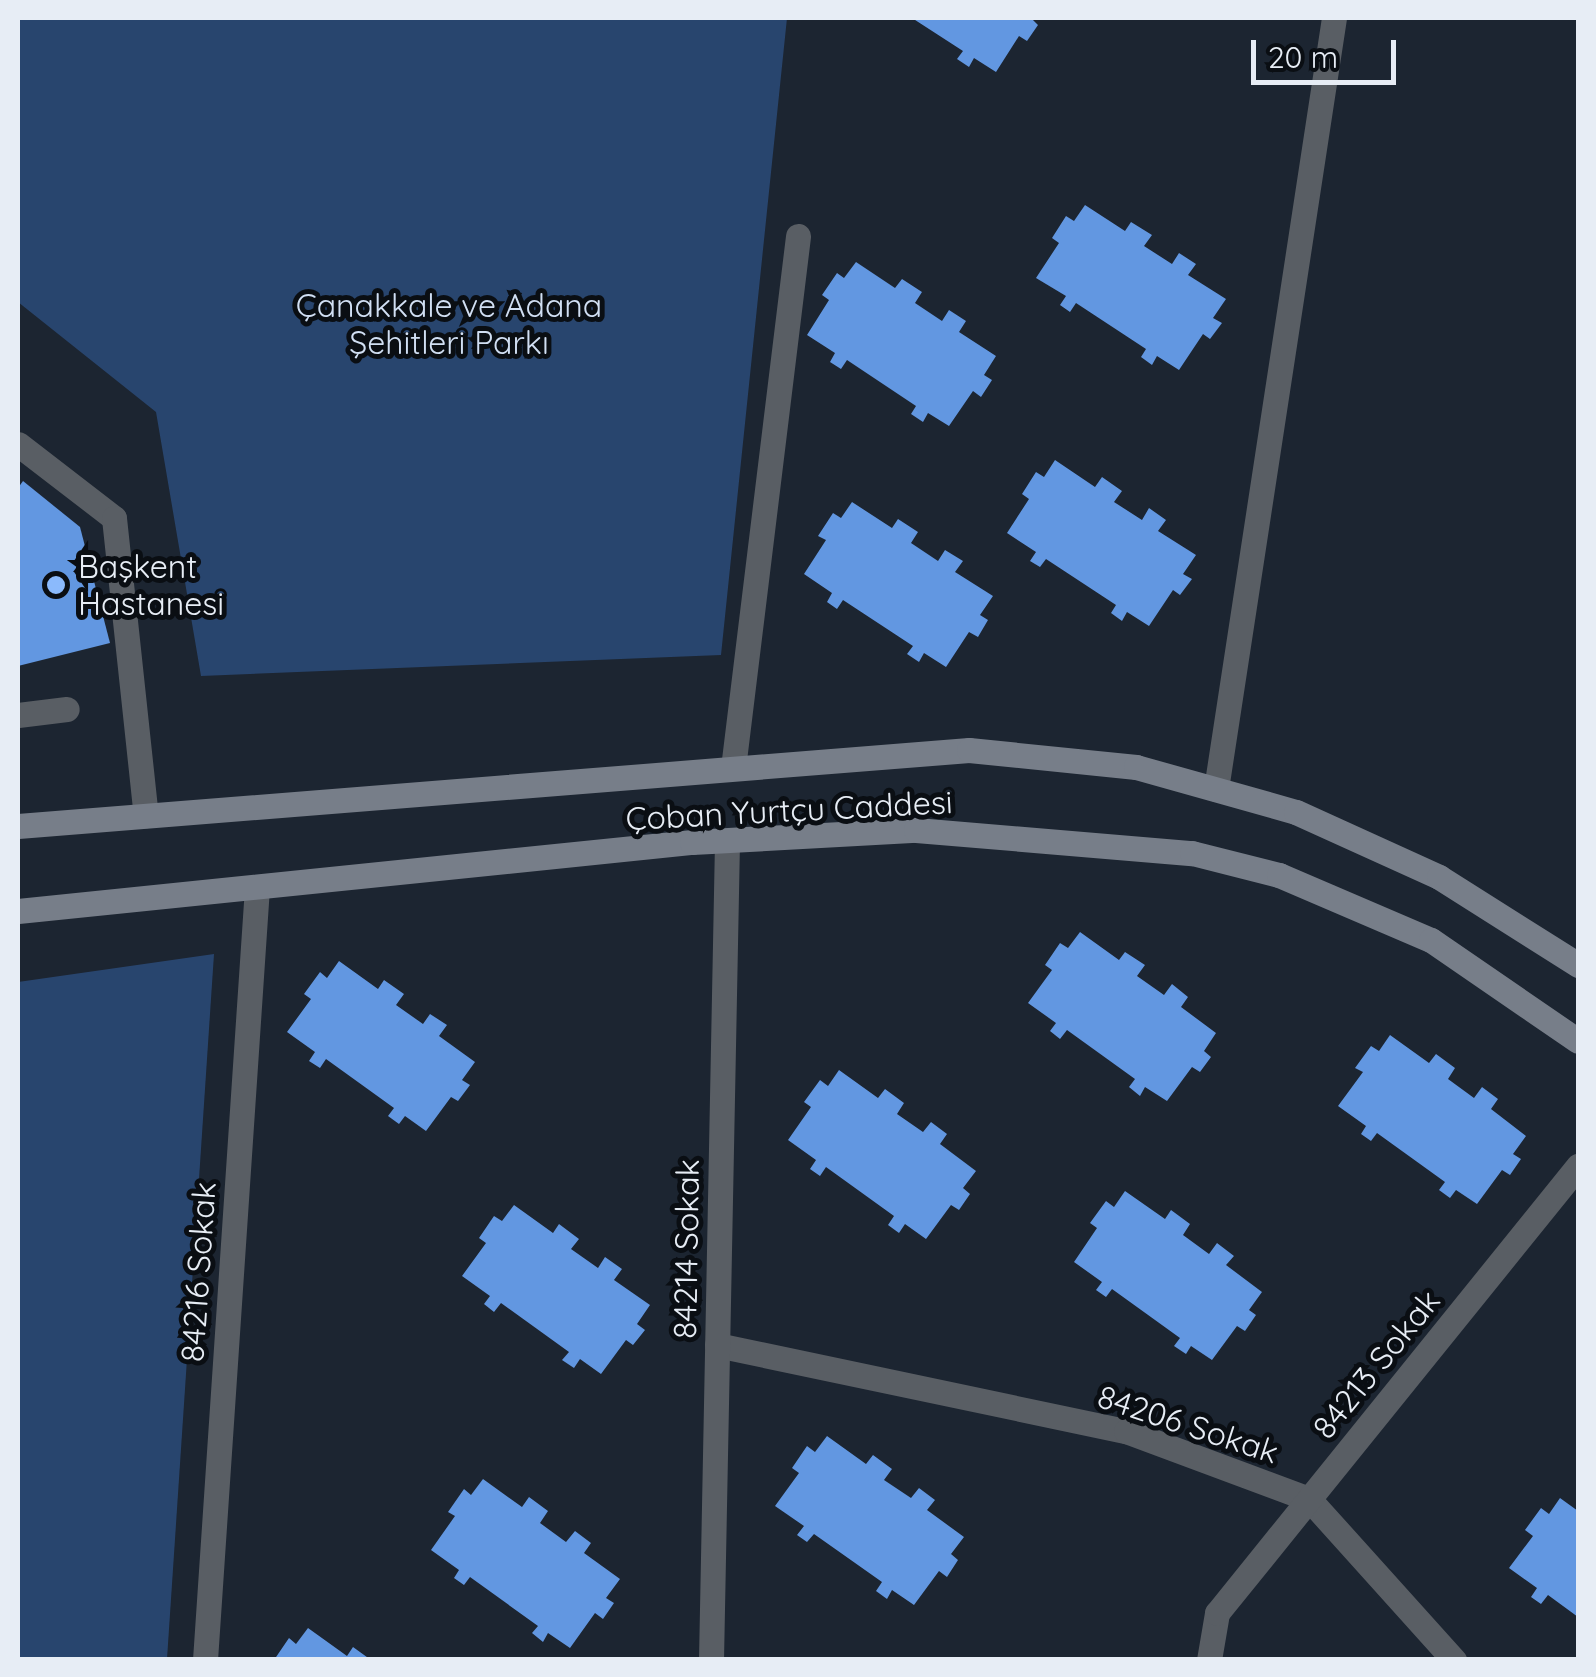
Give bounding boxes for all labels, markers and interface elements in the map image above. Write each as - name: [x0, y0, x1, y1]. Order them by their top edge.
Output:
- scale bar: [1256, 20, 1401, 82]
- text: 20 m: [1268, 38, 1338, 76]
- park label: Çanakkale ve Adana Şehitleri Parkı: [296, 287, 602, 362]
- place label: Başkent Hastanesi: [78, 548, 224, 623]
- marker: Başkent Hastanesi: [43, 572, 69, 598]
- street label: Çoban Yurtçu Caddesi: [625, 782, 953, 838]
- street label: 84214 Sokak: [665, 1159, 707, 1339]
- street label: 84216 Sokak: [173, 1181, 223, 1363]
- street label: 84213 Sokak: [1304, 1282, 1448, 1446]
- street label: 84206 Sokak: [1093, 1377, 1283, 1471]

